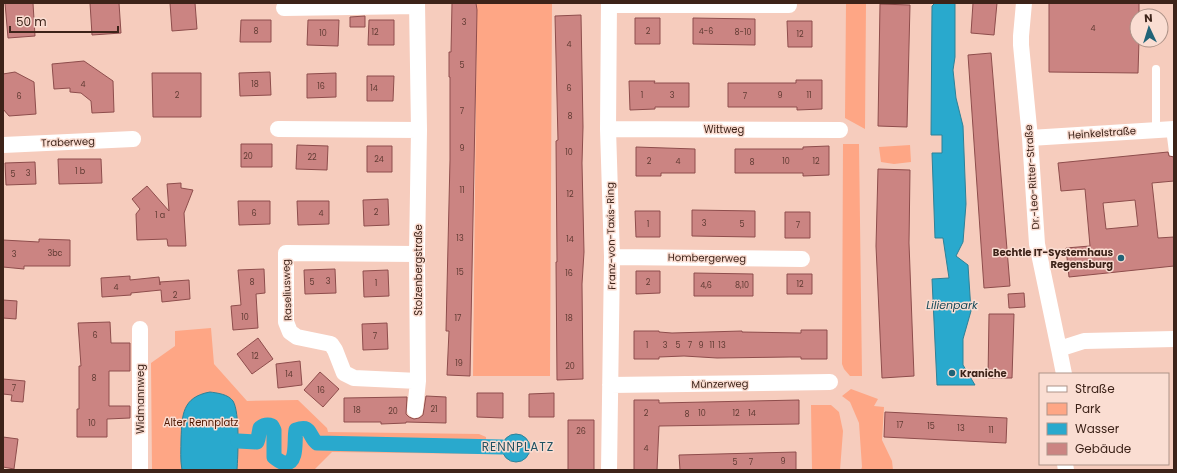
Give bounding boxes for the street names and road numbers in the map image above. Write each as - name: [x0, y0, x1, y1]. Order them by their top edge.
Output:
- street label: Wittweg: [704, 122, 744, 137]
- street label: Heinkelstraße: [1067, 123, 1137, 143]
- street label: Dr.-Leo-Ritter-Straße: [1021, 124, 1043, 230]
- street label: Traberweg: [41, 134, 95, 150]
- street label: Franz-von-Taxis-Ring: [603, 182, 619, 290]
- street label: Stolzenbergstraße: [411, 224, 426, 316]
- street label: Hombergerweg: [668, 250, 746, 266]
- street label: Raseliusweg: [278, 259, 296, 321]
- street label: Widmannweg: [133, 364, 148, 434]
- street label: Münzerweg: [691, 376, 749, 392]

